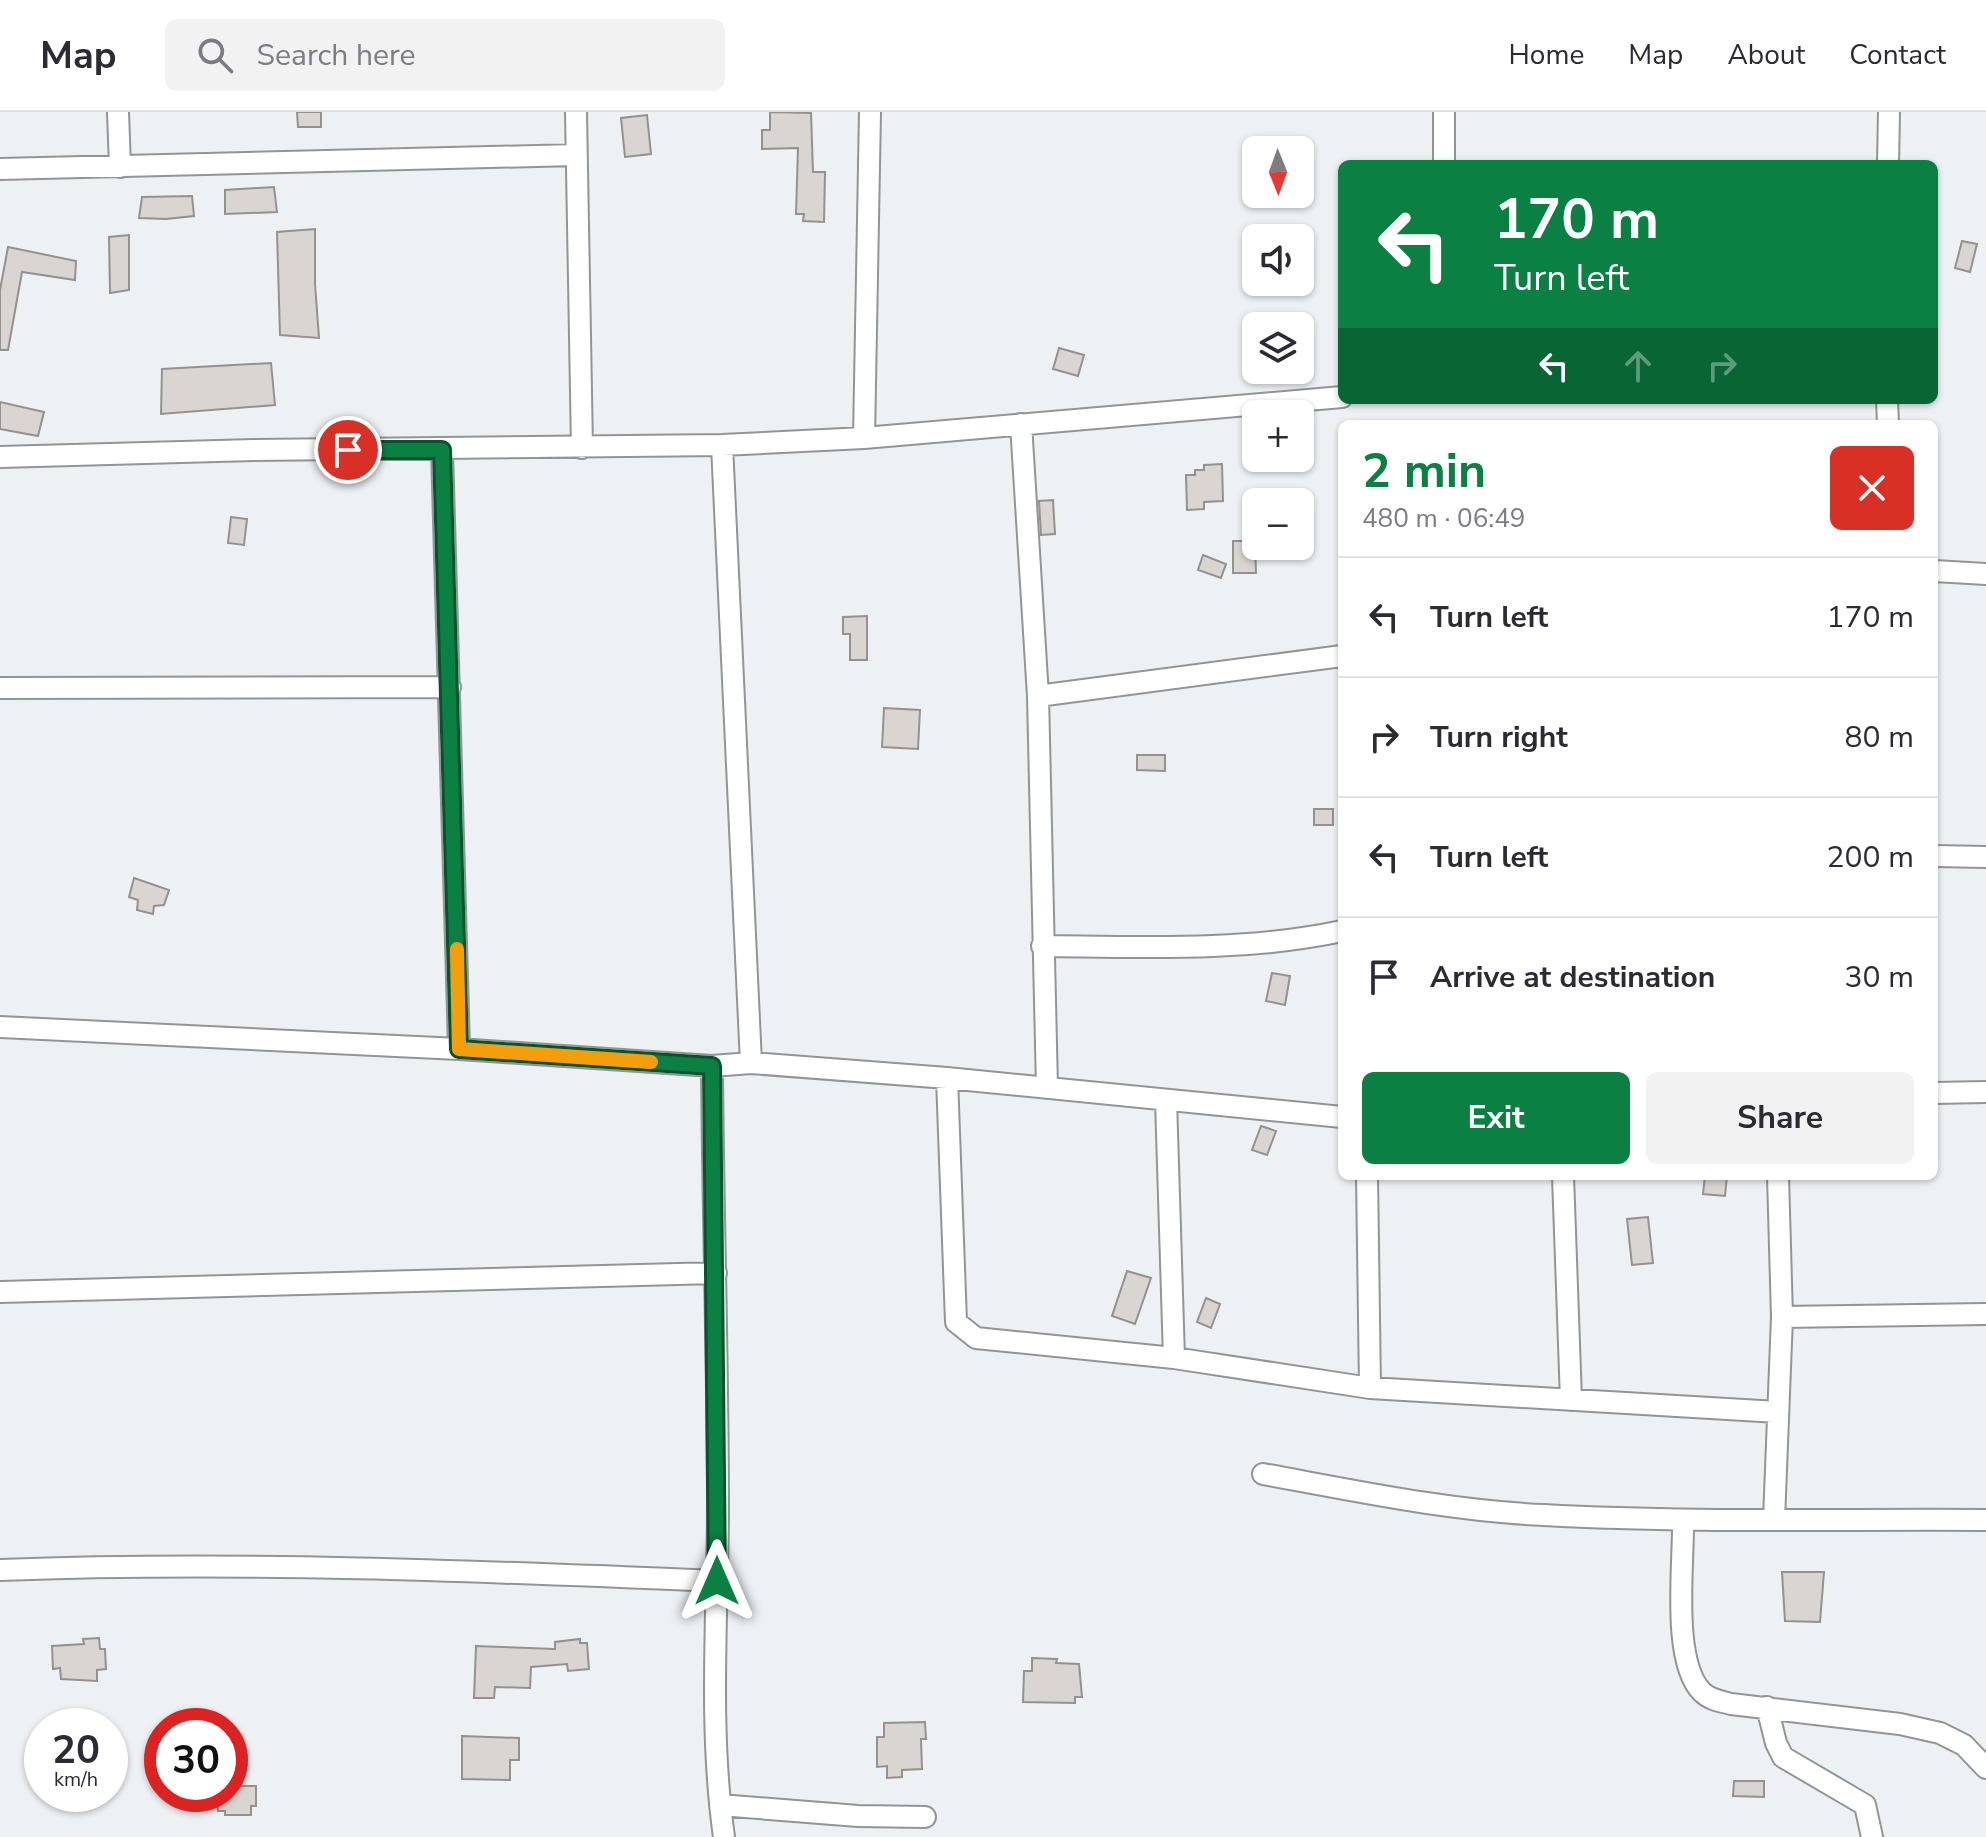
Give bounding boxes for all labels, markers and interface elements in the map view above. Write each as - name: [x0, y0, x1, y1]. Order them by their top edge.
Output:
- search box: [165, 19, 725, 91]
- text: Map: [40, 30, 117, 81]
- icon: search: [193, 33, 237, 77]
- text: Search here: [257, 35, 416, 76]
- text: Home: [1509, 36, 1584, 74]
- text: Map: [1628, 36, 1683, 74]
- text: About: [1727, 36, 1805, 74]
- text: Contact: [1849, 36, 1946, 74]
- north arrow: [1242, 136, 1314, 208]
- map controls: [1242, 136, 1314, 560]
- text: 170 m: [1494, 181, 1659, 258]
- icon: left: [1362, 192, 1466, 296]
- button: sound: [1242, 224, 1314, 296]
- text: Turn left: [1494, 254, 1629, 303]
- button: layers: [1242, 312, 1314, 384]
- icon: left: [1532, 344, 1576, 388]
- icon: ahead: [1616, 344, 1660, 388]
- icon: right: [1700, 344, 1744, 388]
- button: +: [1242, 400, 1314, 472]
- pin: [314, 416, 382, 484]
- icon: arrive: [326, 428, 370, 472]
- text: 2 min: [1362, 438, 1486, 504]
- button: close: [1830, 446, 1914, 530]
- button: −: [1242, 488, 1314, 560]
- text: 480 m · 06:49: [1362, 501, 1525, 536]
- icon: left: [1362, 595, 1406, 639]
- text: Turn left: [1430, 597, 1548, 638]
- text: 170 m: [1827, 597, 1914, 638]
- icon: right: [1362, 715, 1406, 759]
- text: Turn right: [1430, 717, 1568, 758]
- text: 80 m: [1845, 717, 1914, 758]
- icon: left: [1362, 835, 1406, 879]
- text: Turn left: [1430, 837, 1548, 878]
- text: 200 m: [1827, 837, 1914, 878]
- icon: arrive: [1362, 955, 1406, 999]
- text: Arrive at destination: [1430, 957, 1715, 998]
- text: 30 m: [1845, 957, 1914, 998]
- button: Exit: [1362, 1072, 1630, 1164]
- button: Share: [1646, 1072, 1914, 1164]
- position arrow: [675, 1539, 759, 1623]
- speed limit sign: 30: [144, 1708, 248, 1812]
- text: 20: [52, 1723, 100, 1777]
- text: km/h: [54, 1766, 98, 1793]

